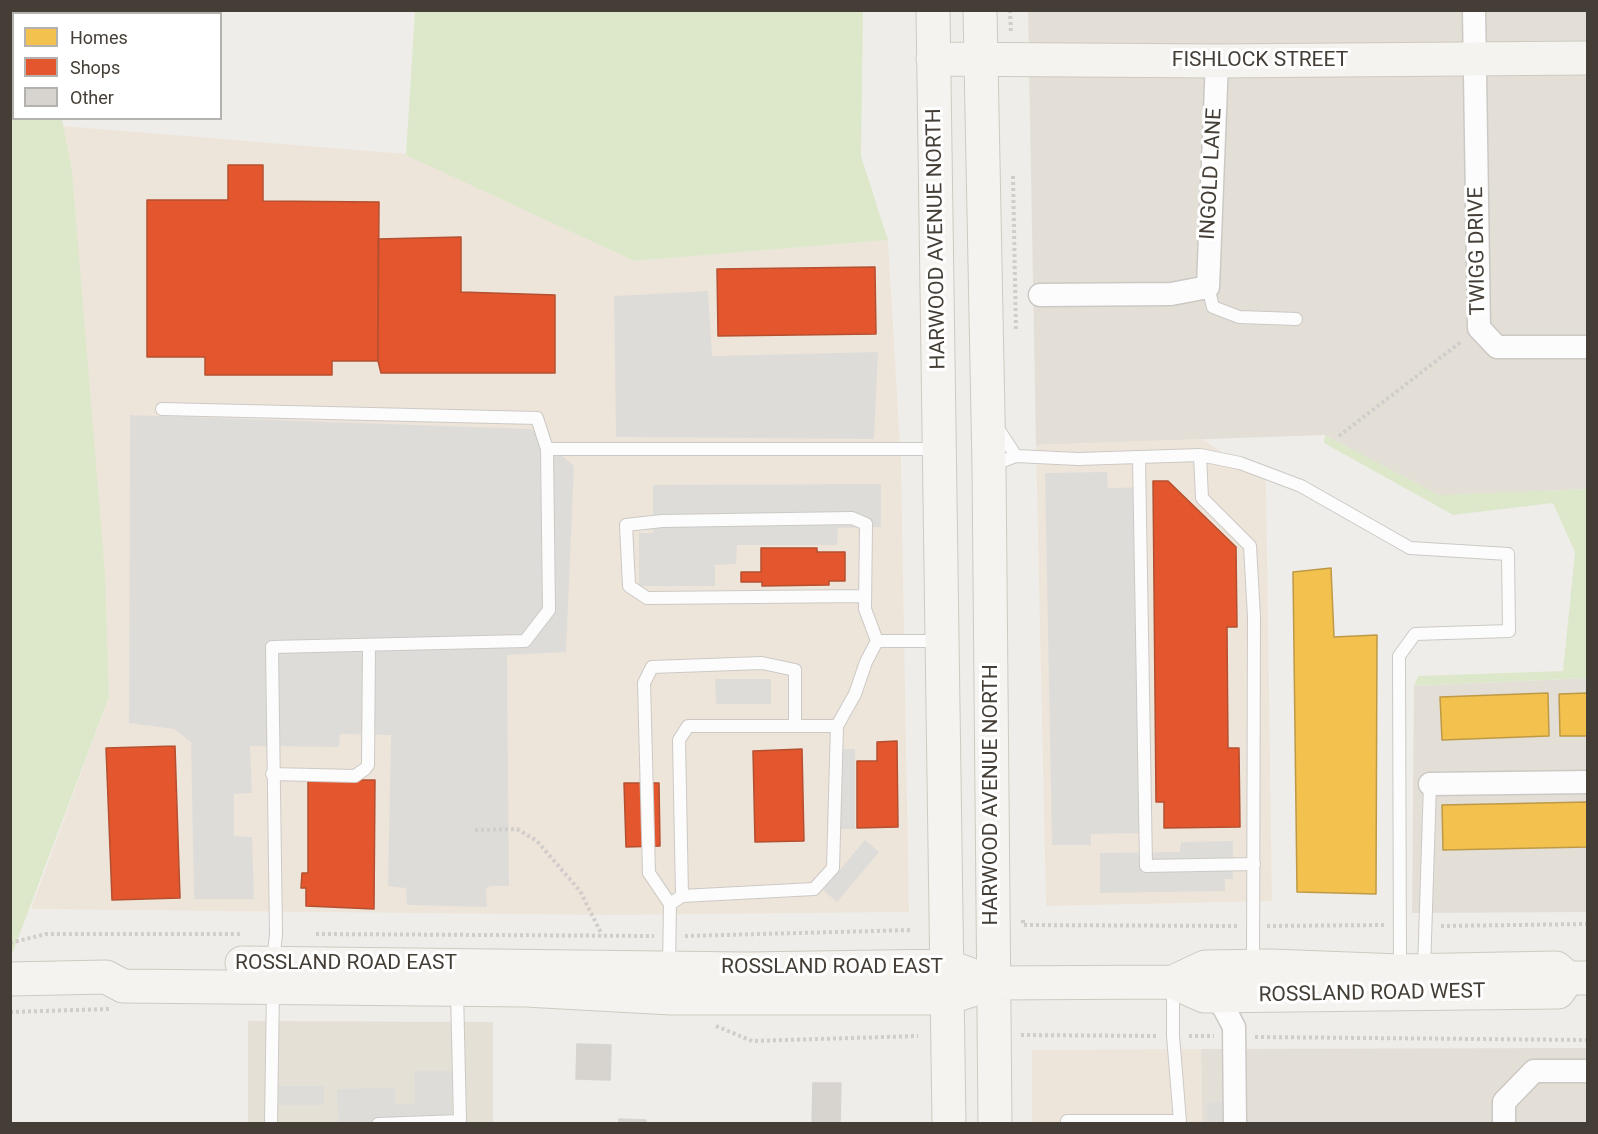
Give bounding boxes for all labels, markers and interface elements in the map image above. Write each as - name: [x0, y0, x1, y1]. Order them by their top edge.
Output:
- legend: [12, 12, 222, 120]
- text: Homes: [70, 27, 128, 48]
- street label: FISHLOCK STREET: [1172, 48, 1348, 74]
- text: Shops: [70, 57, 120, 78]
- text: Other: [70, 87, 114, 108]
- street label: INGOLD LANE: [1196, 107, 1228, 241]
- street label: HARWOOD AVENUE NORTH: [922, 108, 952, 370]
- street label: TWIGG DRIVE: [1464, 186, 1492, 316]
- street label: HARWOOD AVENUE NORTH: [979, 664, 1005, 926]
- street label: ROSSLAND ROAD EAST: [235, 951, 457, 977]
- street label: ROSSLAND ROAD EAST: [721, 955, 943, 981]
- street label: ROSSLAND ROAD WEST: [1258, 979, 1486, 1009]

